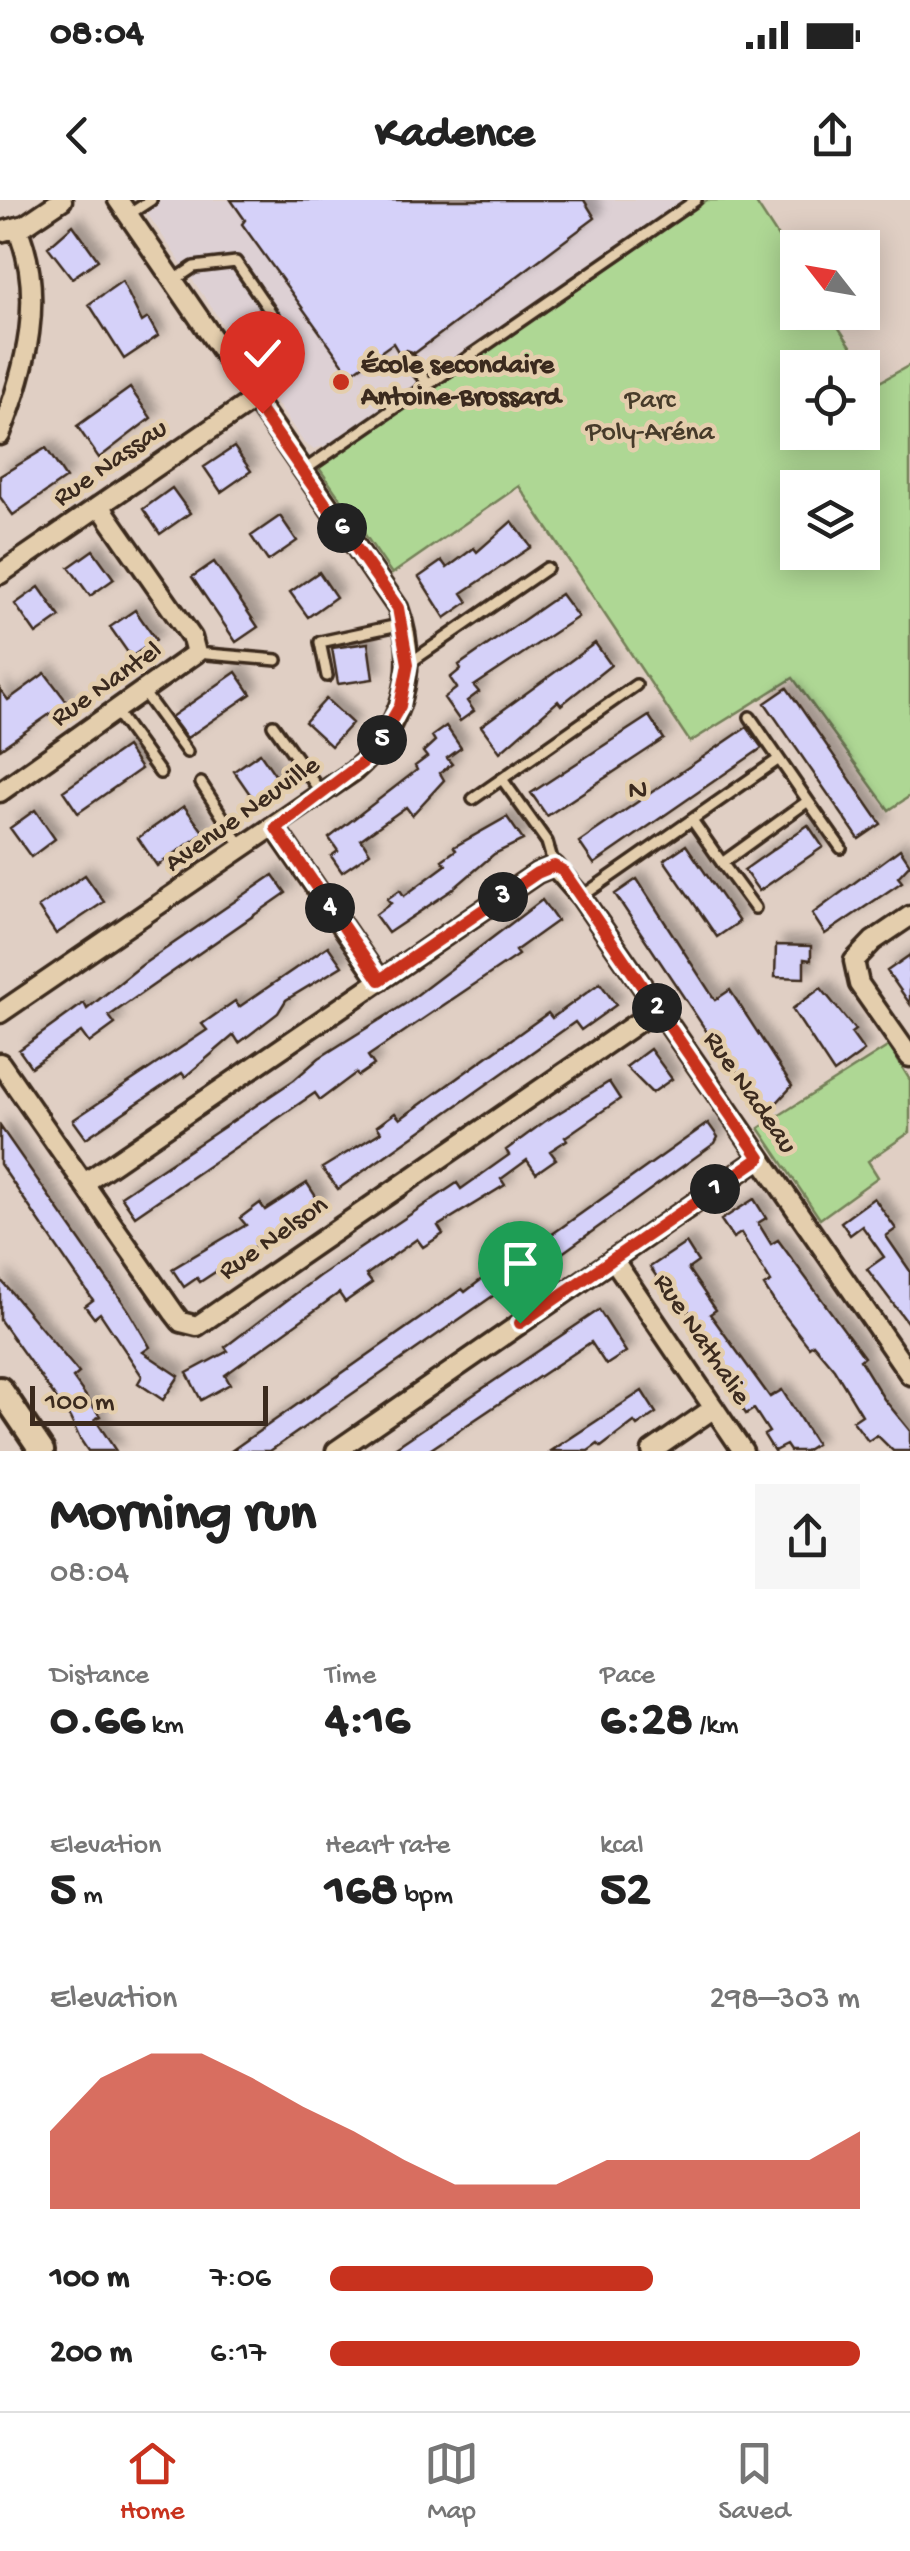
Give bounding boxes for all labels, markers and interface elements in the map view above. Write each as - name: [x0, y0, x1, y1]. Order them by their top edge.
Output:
- text: 08:04: [50, 13, 144, 57]
- icon: back: [50, 108, 105, 163]
- icon: share: [805, 108, 860, 163]
- text: Kadence: [375, 109, 535, 162]
- north arrow: [780, 230, 880, 330]
- map controls: [780, 230, 880, 570]
- pin: [220, 311, 305, 414]
- icon: check: [235, 326, 290, 381]
- place label: École secondaire Antoine-Brossard: [360, 350, 563, 415]
- button: locate: [780, 350, 880, 450]
- marker: École secondaire Antoine-Brossard: [330, 371, 352, 393]
- park label: Parc Poly-Aréna: [585, 385, 716, 450]
- street label: Rue Nassau: [47, 413, 175, 515]
- button: layers: [780, 470, 880, 570]
- pin: 6: [317, 503, 367, 553]
- text: 6: [335, 511, 349, 544]
- street label: Rue Nantel: [45, 635, 169, 735]
- pin: 5: [357, 715, 407, 765]
- text: 5: [375, 723, 389, 756]
- street label: Avenue Neuville: [159, 749, 327, 881]
- district label: N: [628, 775, 650, 810]
- pin: 3: [478, 872, 528, 922]
- text: 3: [496, 880, 510, 913]
- pin: 4: [305, 883, 355, 933]
- text: 4: [323, 891, 337, 924]
- pin: 2: [632, 983, 682, 1033]
- text: 2: [650, 991, 664, 1024]
- street label: Rue Nadeau: [695, 1025, 803, 1161]
- pin: 1: [690, 1164, 740, 1214]
- text: 1: [709, 1172, 721, 1205]
- street label: Rue Nelson: [213, 1189, 336, 1289]
- pin: [478, 1221, 563, 1324]
- icon: arrive: [493, 1236, 548, 1291]
- street label: Rue Nathalie: [645, 1268, 757, 1412]
- scale bar: [30, 1381, 268, 1426]
- text: 100 m: [45, 1387, 115, 1420]
- button: share: [755, 1484, 860, 1589]
- text: Morning run: [50, 1485, 316, 1549]
- text: 08:04: [50, 1555, 129, 1593]
- text: Distance: [50, 1660, 149, 1693]
- text: Time: [325, 1660, 376, 1693]
- text: Pace: [600, 1660, 655, 1693]
- text: 0.66: [50, 1693, 145, 1752]
- text: 4:16: [325, 1693, 410, 1752]
- text: 6:28: [600, 1693, 693, 1752]
- text: km: [145, 1710, 184, 1743]
- text: /km: [693, 1710, 739, 1743]
- text: Elevation: [50, 1830, 161, 1863]
- text: Heart rate: [325, 1830, 450, 1863]
- text: kcal: [600, 1830, 644, 1863]
- text: 5: [50, 1863, 76, 1922]
- text: 168: [325, 1863, 398, 1922]
- text: 52: [600, 1863, 651, 1922]
- text: m: [76, 1880, 103, 1913]
- text: bpm: [398, 1880, 453, 1913]
- text: Elevation: [50, 1981, 177, 2019]
- text: 298–303 m: [709, 1981, 860, 2019]
- text: 100 m: [50, 2260, 130, 2298]
- text: 7:06: [210, 2260, 271, 2298]
- text: 200 m: [50, 2335, 132, 2373]
- text: 6:17: [210, 2335, 266, 2373]
- tab: Home: [120, 2436, 185, 2529]
- tab: Map: [424, 2436, 479, 2529]
- tab: Saved: [718, 2436, 790, 2529]

